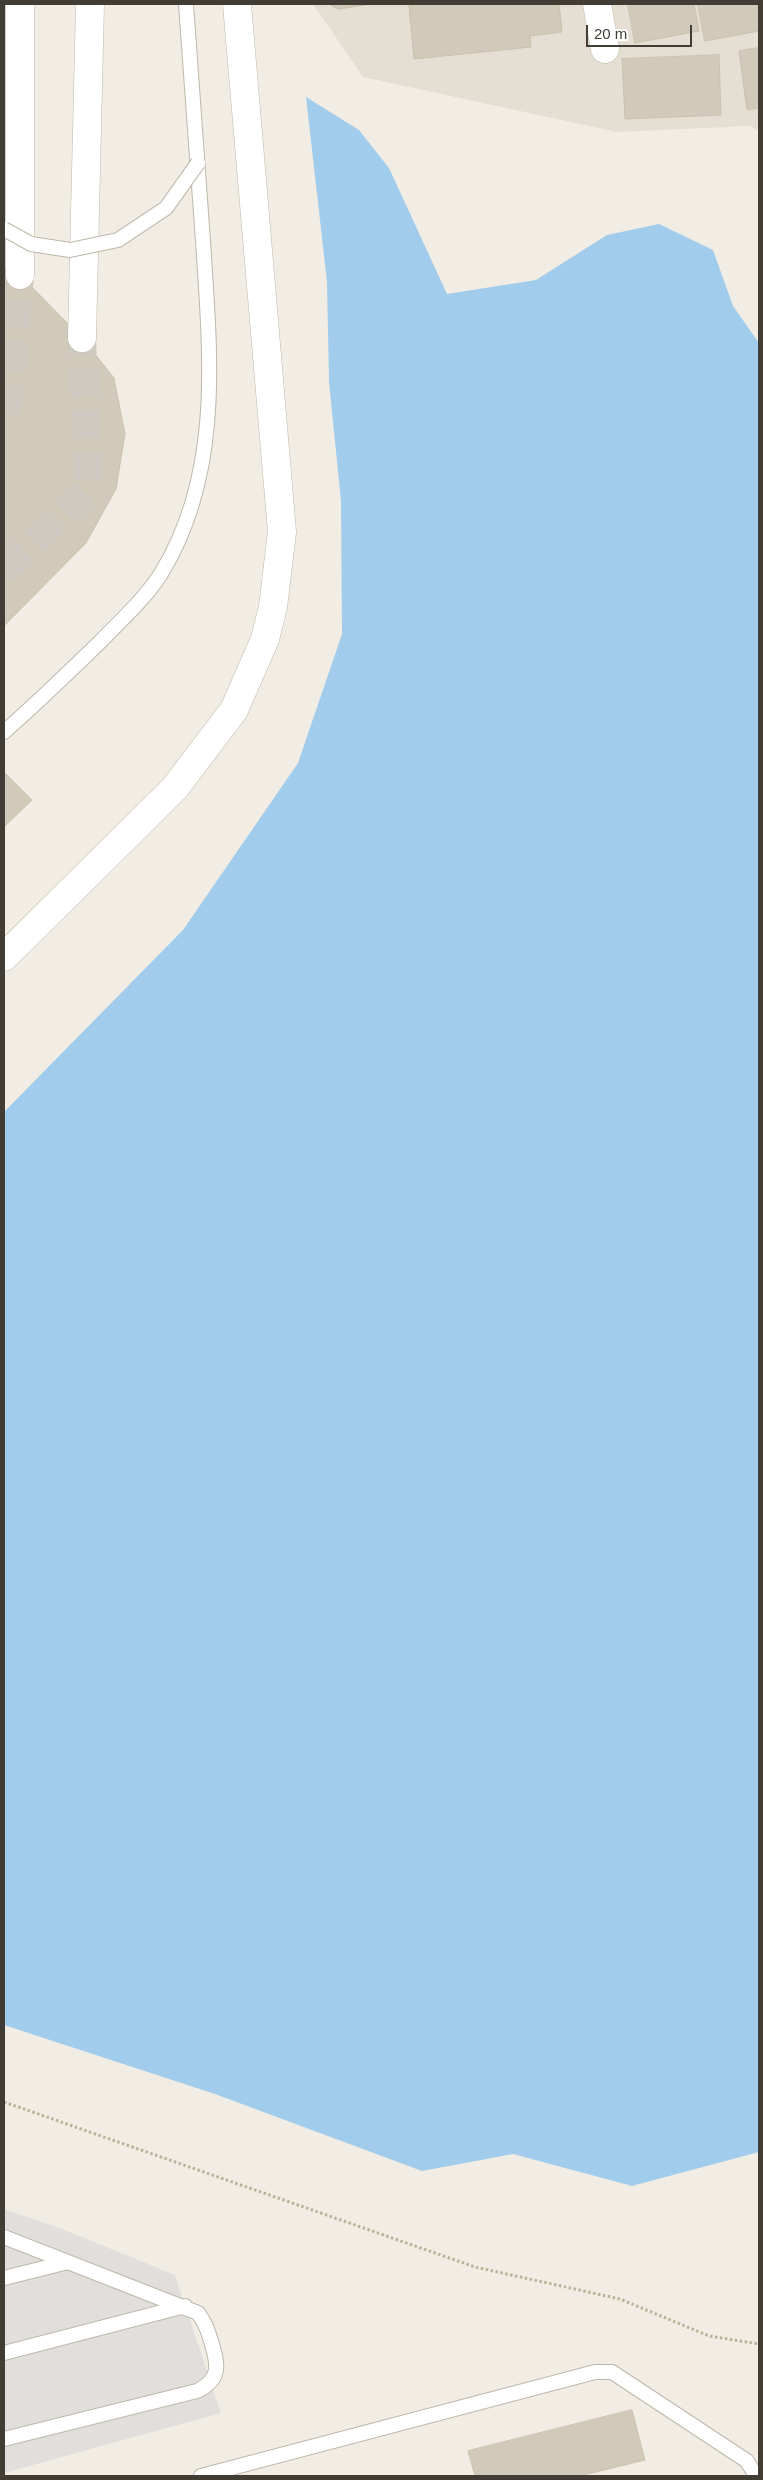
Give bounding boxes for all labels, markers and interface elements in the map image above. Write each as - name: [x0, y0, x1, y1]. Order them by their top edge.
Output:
- scale bar: [588, 15, 694, 47]
- text: 20 m: [594, 25, 627, 42]

